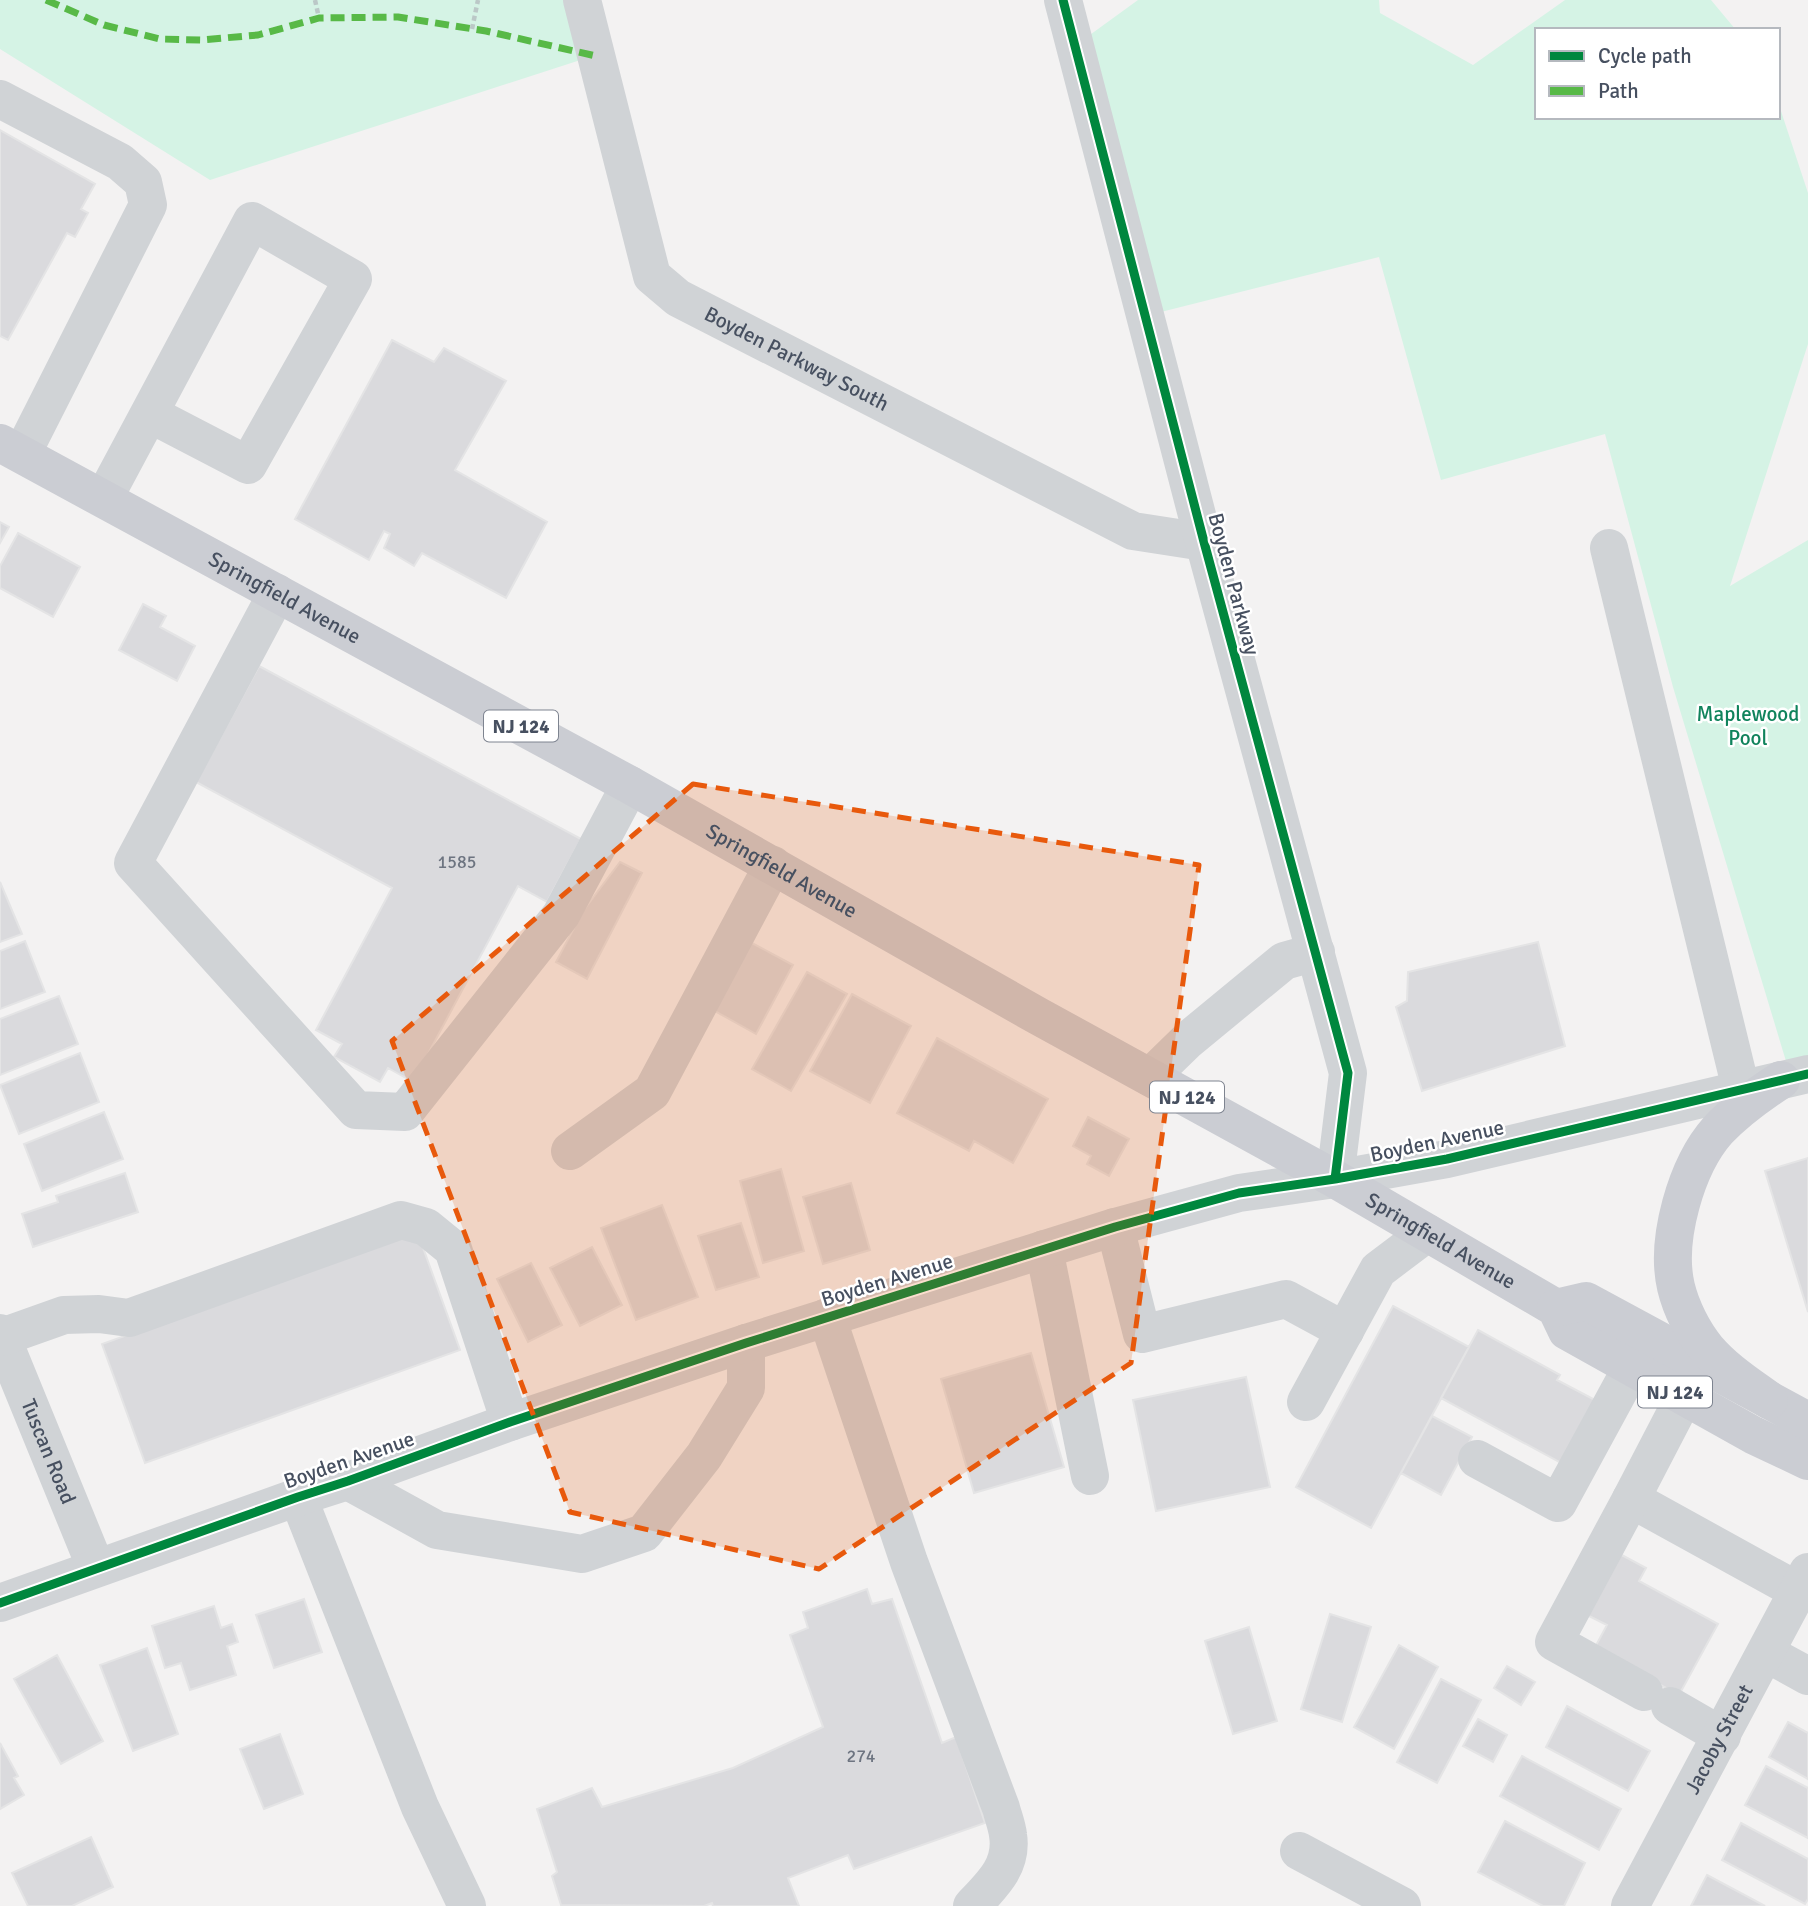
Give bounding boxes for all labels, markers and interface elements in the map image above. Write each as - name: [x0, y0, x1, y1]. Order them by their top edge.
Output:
- legend: [1535, 28, 1780, 119]
- text: Cycle path: [1598, 43, 1692, 69]
- text: Path: [1598, 78, 1639, 104]
- street label: Boyden Parkway South: [700, 301, 893, 417]
- street label: Boyden Parkway: [1203, 510, 1266, 658]
- street label: Springfield Avenue: [204, 546, 365, 649]
- park label: Maplewood Pool: [1697, 701, 1799, 751]
- road number: NJ 124: [484, 710, 558, 741]
- street label: Springfield Avenue: [701, 818, 862, 924]
- house number: 1585: [438, 851, 476, 873]
- road number: NJ 124: [1150, 1082, 1224, 1112]
- street label: Boyden Avenue: [1368, 1114, 1506, 1168]
- street label: Springfield Avenue: [1361, 1187, 1521, 1295]
- street label: Boyden Avenue: [818, 1248, 956, 1312]
- road number: NJ 124: [1638, 1376, 1712, 1408]
- street label: Tuscan Road: [15, 1395, 81, 1508]
- street label: Boyden Avenue: [280, 1426, 418, 1494]
- street label: Jacoby Street: [1679, 1680, 1759, 1798]
- house number: 274: [846, 1745, 876, 1767]

